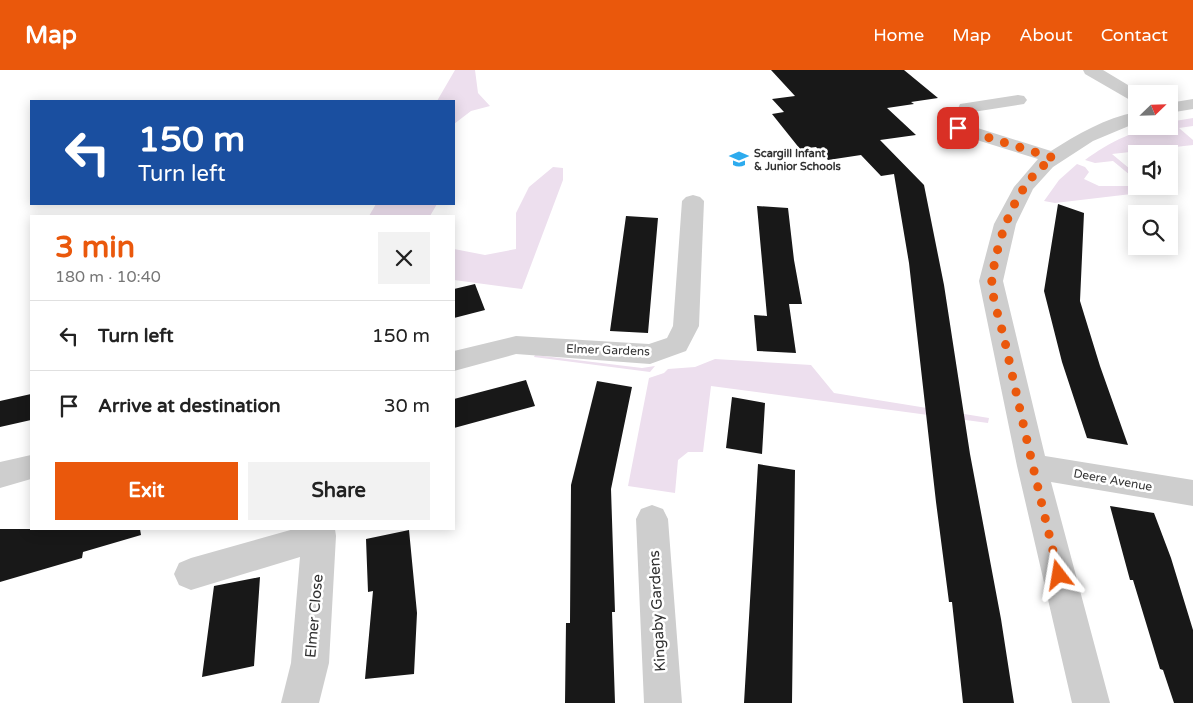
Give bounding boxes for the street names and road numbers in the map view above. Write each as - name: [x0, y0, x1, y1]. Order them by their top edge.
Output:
- street label: Elmer Gardens: [566, 342, 650, 358]
- street label: Deere Avenue: [1073, 466, 1154, 494]
- street label: Kingaby Gardens: [645, 550, 669, 672]
- street label: Elmer Close: [301, 573, 327, 659]

